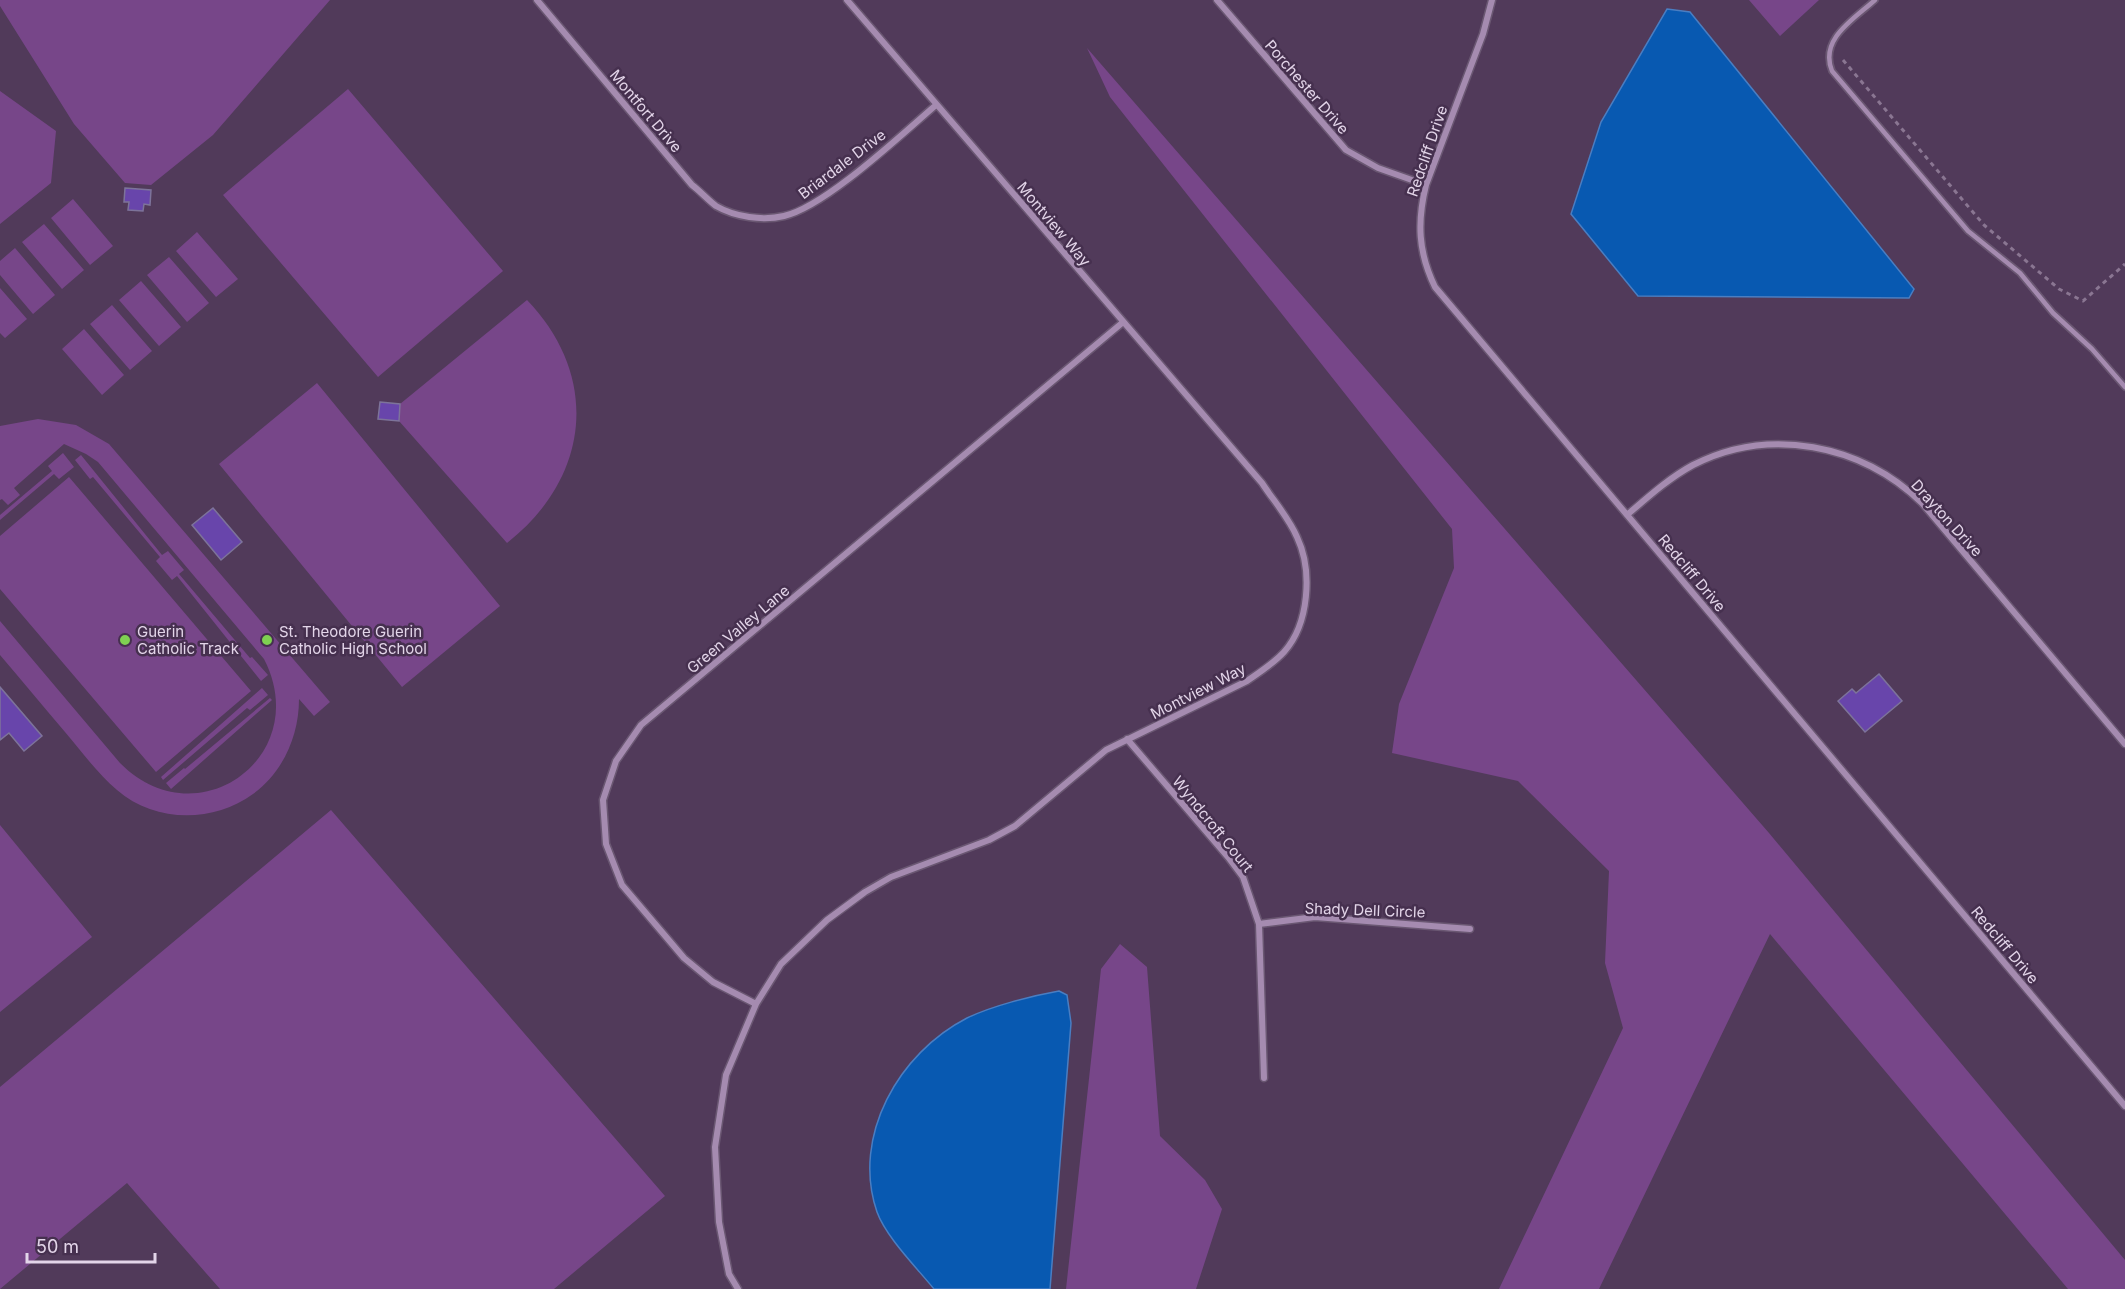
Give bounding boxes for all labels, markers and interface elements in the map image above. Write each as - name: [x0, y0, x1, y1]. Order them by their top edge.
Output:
- street label: Porchester Drive: [1261, 36, 1353, 138]
- street label: Montfort Drive: [606, 66, 686, 156]
- street label: Redcliff Drive: [1403, 103, 1451, 199]
- street label: Briardale Drive: [795, 125, 889, 203]
- street label: Montview Way: [1013, 178, 1095, 270]
- street label: Drayton Drive: [1907, 475, 1987, 561]
- street label: Redcliff Drive: [1654, 530, 1730, 616]
- street label: Green Valley Lane: [683, 581, 793, 677]
- place label: Guerin Catholic Track: [137, 622, 240, 658]
- place label: St. Theodore Guerin Catholic High School: [279, 622, 427, 658]
- marker: Guerin Catholic Track: [118, 633, 132, 647]
- marker: St. Theodore Guerin Catholic High School: [260, 633, 274, 647]
- street label: Montview Way: [1147, 659, 1249, 723]
- street label: Wyndcroft Court: [1168, 772, 1258, 876]
- street label: Shady Dell Circle: [1304, 898, 1426, 922]
- street label: Redcliff Drive: [1967, 902, 2043, 988]
- scale bar: [27, 1226, 154, 1264]
- text: 50 m: [36, 1236, 79, 1257]

